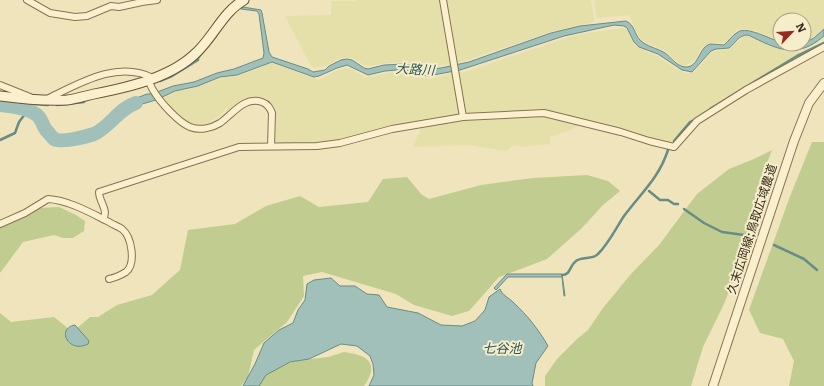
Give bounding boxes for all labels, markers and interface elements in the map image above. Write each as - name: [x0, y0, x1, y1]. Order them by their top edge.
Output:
- north arrow: [772, 12, 812, 52]
- text: N: [793, 20, 811, 35]
- water label: 大路川: [395, 58, 437, 79]
- street label: 久末広岡線;鳥取広域農道: [721, 161, 781, 296]
- water label: 七谷池: [482, 338, 523, 357]

